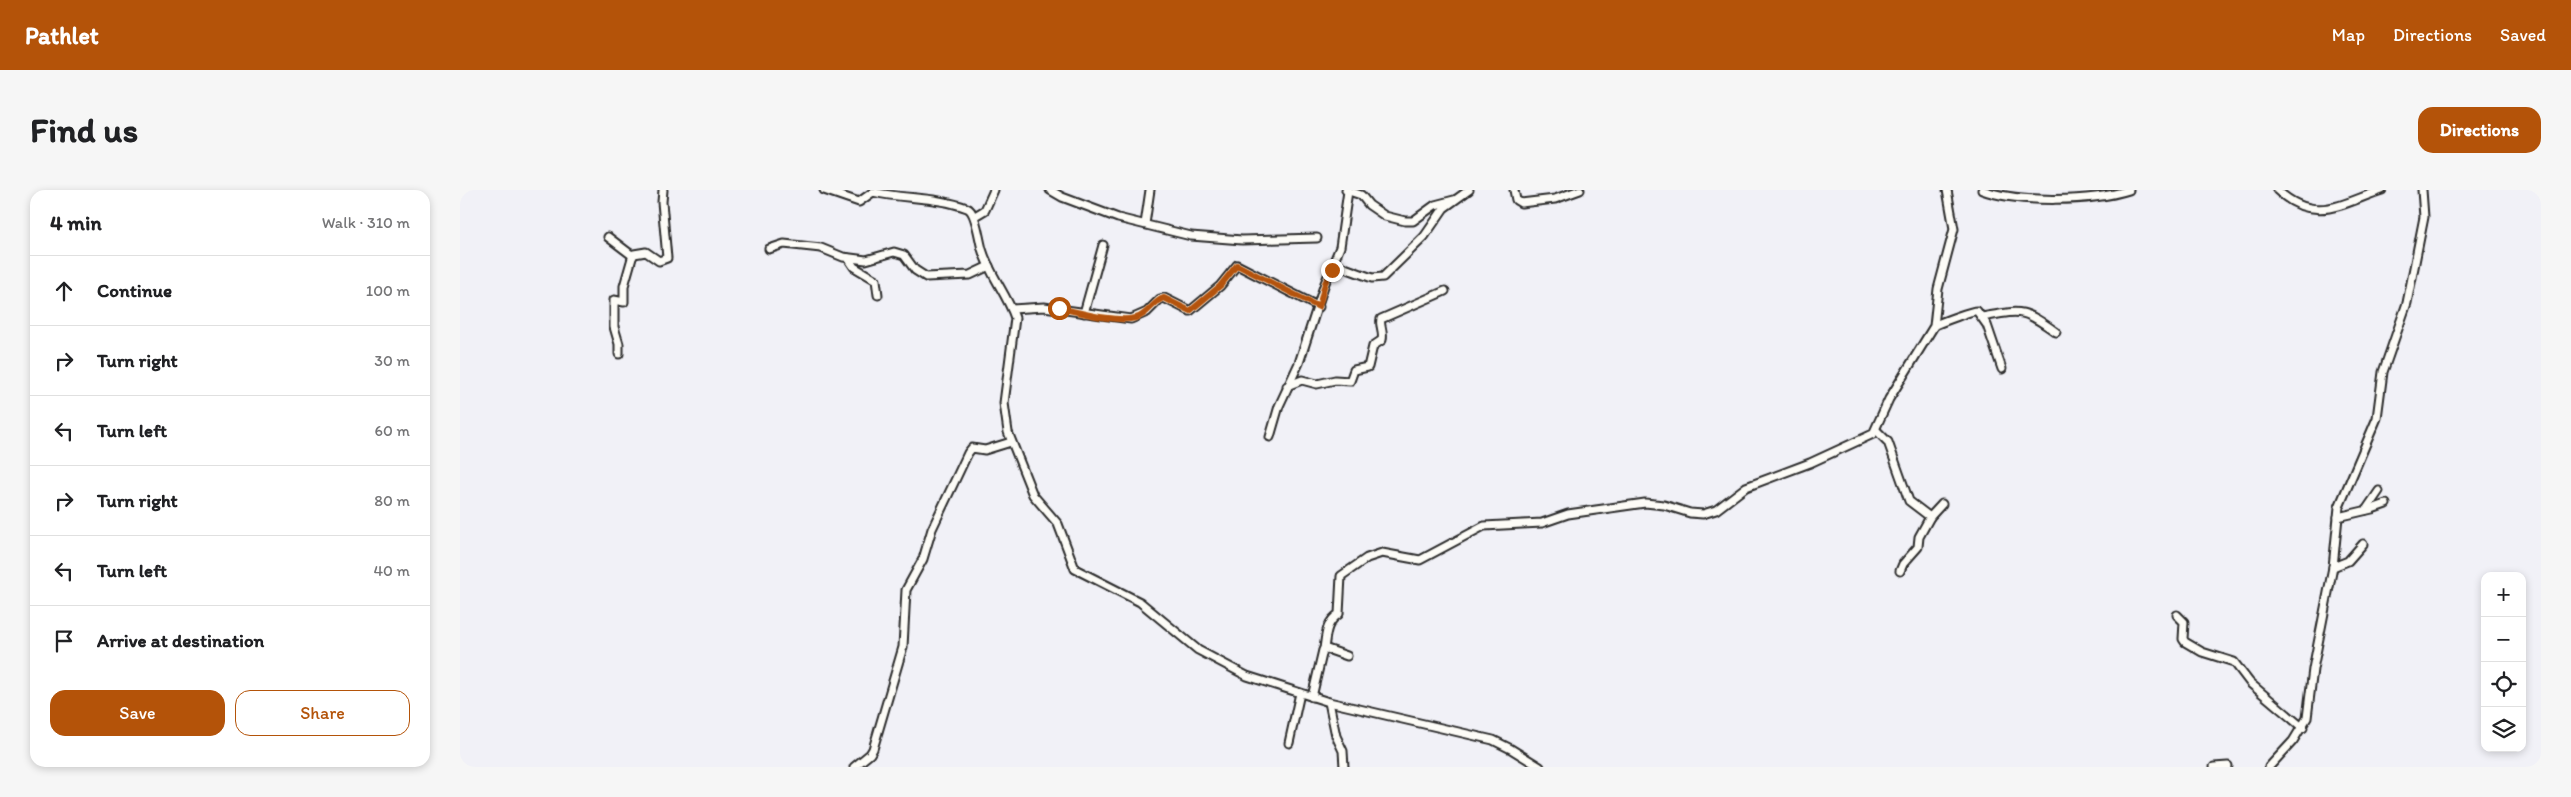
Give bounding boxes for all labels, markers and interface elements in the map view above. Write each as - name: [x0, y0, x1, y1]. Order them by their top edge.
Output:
- text: Pathlet: [25, 21, 99, 50]
- text: Map: [2332, 24, 2365, 46]
- text: Directions: [2393, 24, 2472, 46]
- text: Saved: [2500, 24, 2546, 46]
- button: Directions: [2418, 107, 2541, 153]
- text: Find us: [30, 109, 138, 151]
- text: 4 min: [50, 210, 102, 235]
- text: Walk · 310 m: [322, 213, 410, 232]
- route end: [1321, 259, 1344, 282]
- icon: ahead: [50, 277, 78, 305]
- text: Continue: [97, 279, 172, 302]
- text: 100 m: [366, 281, 410, 300]
- route start: [1048, 297, 1071, 320]
- icon: right: [50, 347, 78, 375]
- text: Turn right: [97, 349, 178, 372]
- text: 30 m: [374, 351, 410, 370]
- icon: left: [50, 417, 78, 445]
- text: Turn left: [97, 419, 167, 442]
- text: 60 m: [375, 421, 410, 440]
- icon: right: [50, 487, 78, 515]
- text: Turn right: [97, 489, 178, 512]
- text: 80 m: [374, 491, 410, 510]
- icon: left: [50, 557, 78, 585]
- text: Turn left: [97, 559, 167, 582]
- text: 40 m: [373, 561, 410, 580]
- map controls: [2481, 572, 2526, 752]
- button: +: [2481, 572, 2526, 617]
- button: −: [2481, 617, 2526, 662]
- icon: arrive: [50, 627, 78, 655]
- text: Arrive at destination: [97, 629, 264, 652]
- button: locate: [2481, 662, 2526, 707]
- button: Save: [50, 690, 225, 736]
- button: Share: [235, 690, 410, 736]
- button: layers: [2481, 707, 2526, 752]

